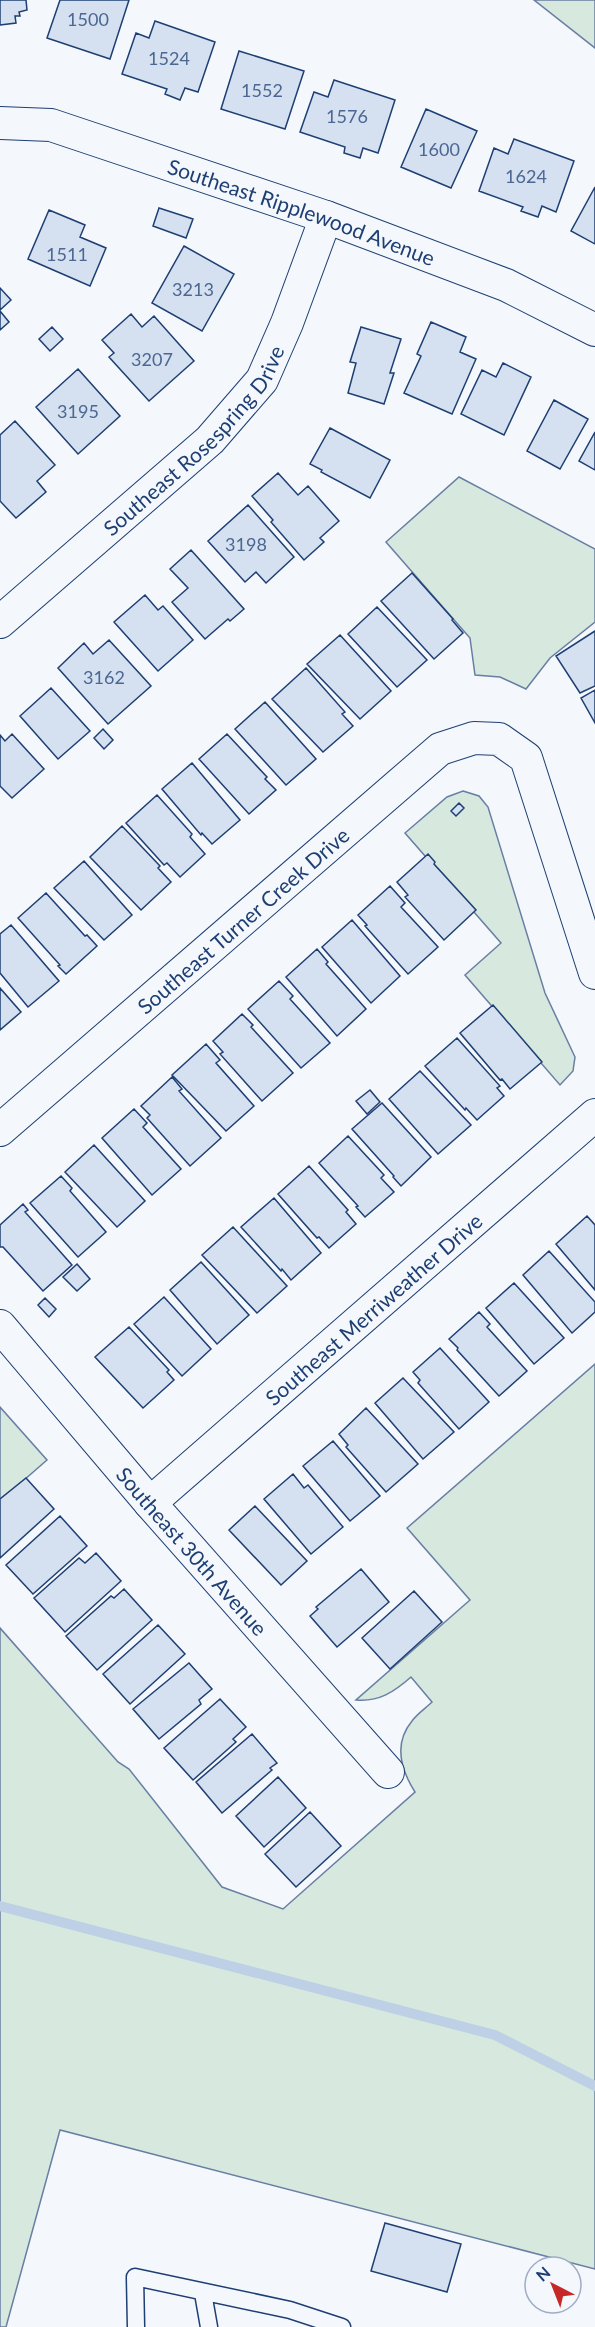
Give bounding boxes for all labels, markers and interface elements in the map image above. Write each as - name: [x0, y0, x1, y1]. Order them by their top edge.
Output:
- house number: 1500: [67, 8, 109, 30]
- house number: 1524: [148, 47, 190, 69]
- house number: 1552: [241, 79, 283, 101]
- house number: 1576: [326, 105, 368, 127]
- house number: 1600: [418, 138, 460, 160]
- street label: Southeast Ripplewood Avenue: [165, 153, 439, 270]
- house number: 1624: [505, 165, 547, 187]
- house number: 1511: [46, 243, 88, 265]
- house number: 3213: [172, 278, 214, 300]
- street label: Southeast Rosespring Drive: [98, 341, 288, 540]
- house number: 3207: [131, 348, 173, 370]
- house number: 3195: [57, 400, 99, 422]
- house number: 3198: [225, 533, 267, 555]
- house number: 3162: [83, 666, 125, 688]
- street label: Southeast Turner Creek Drive: [132, 822, 354, 1018]
- street label: Southeast Merriweather Drive: [260, 1207, 487, 1410]
- street label: Southeast 30th Avenue: [112, 1461, 273, 1640]
- north arrow: [523, 2255, 583, 2315]
- text: N: [532, 2262, 554, 2285]

